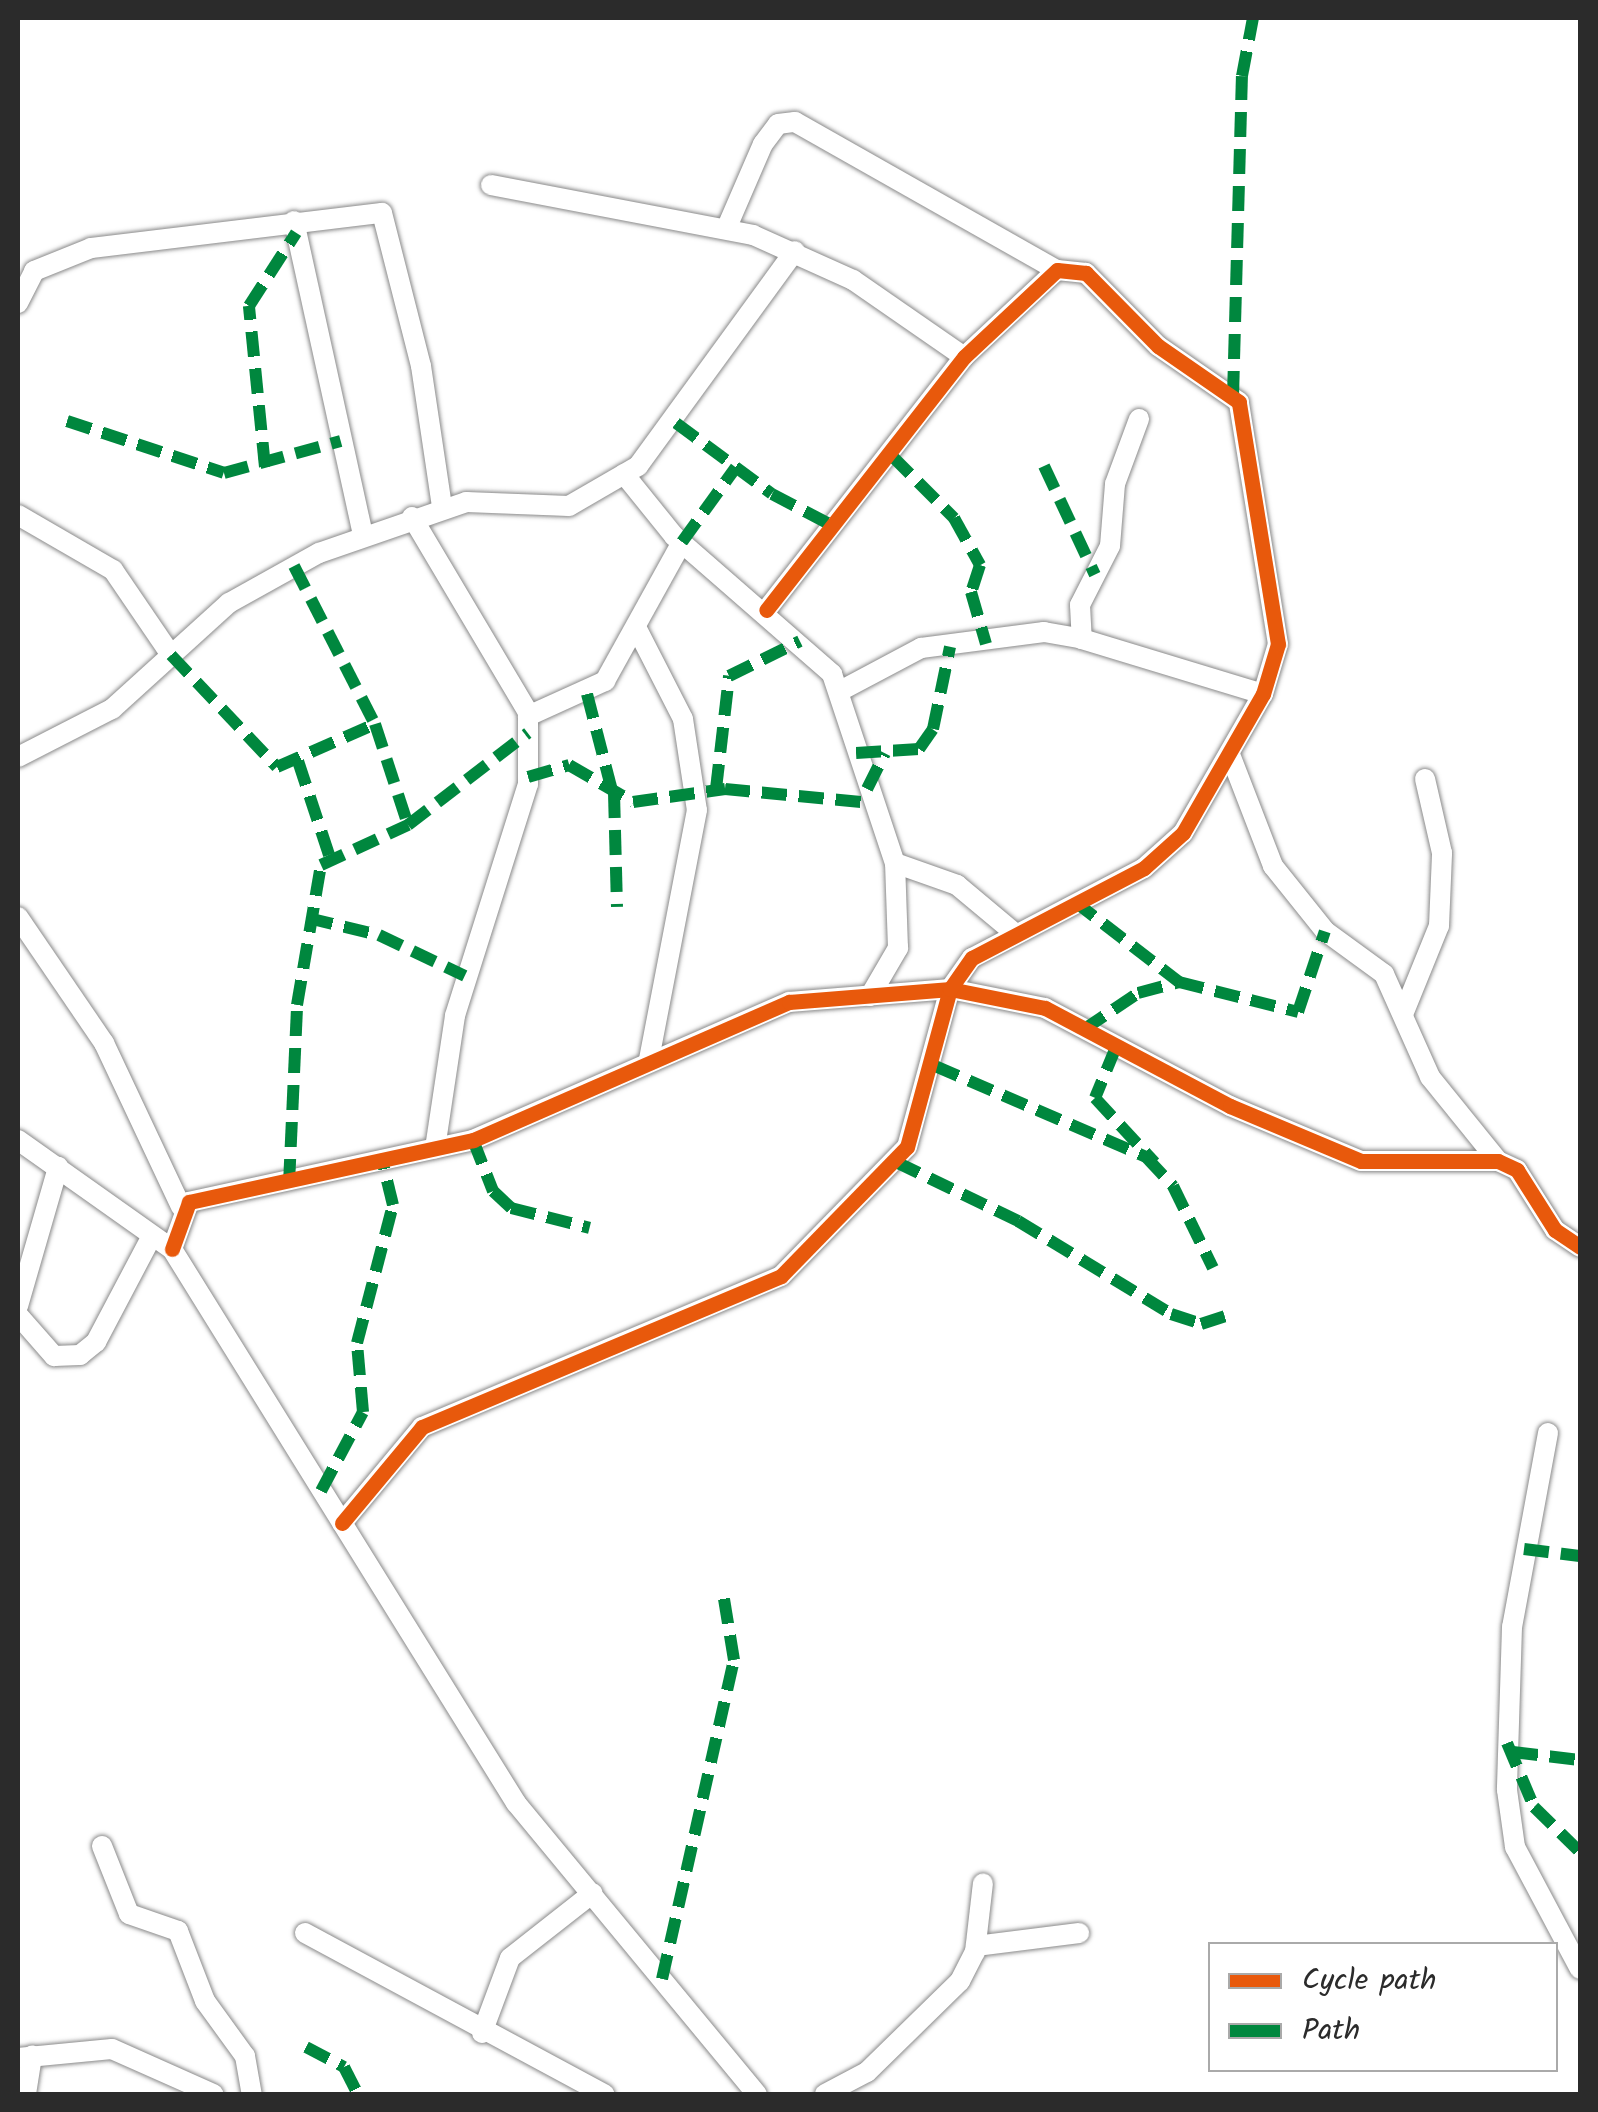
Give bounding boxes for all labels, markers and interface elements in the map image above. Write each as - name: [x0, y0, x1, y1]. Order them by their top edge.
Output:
- legend: [1208, 1942, 1558, 2072]
- text: Cycle path: [1302, 1957, 1436, 2005]
- text: Path: [1302, 2007, 1360, 2055]

